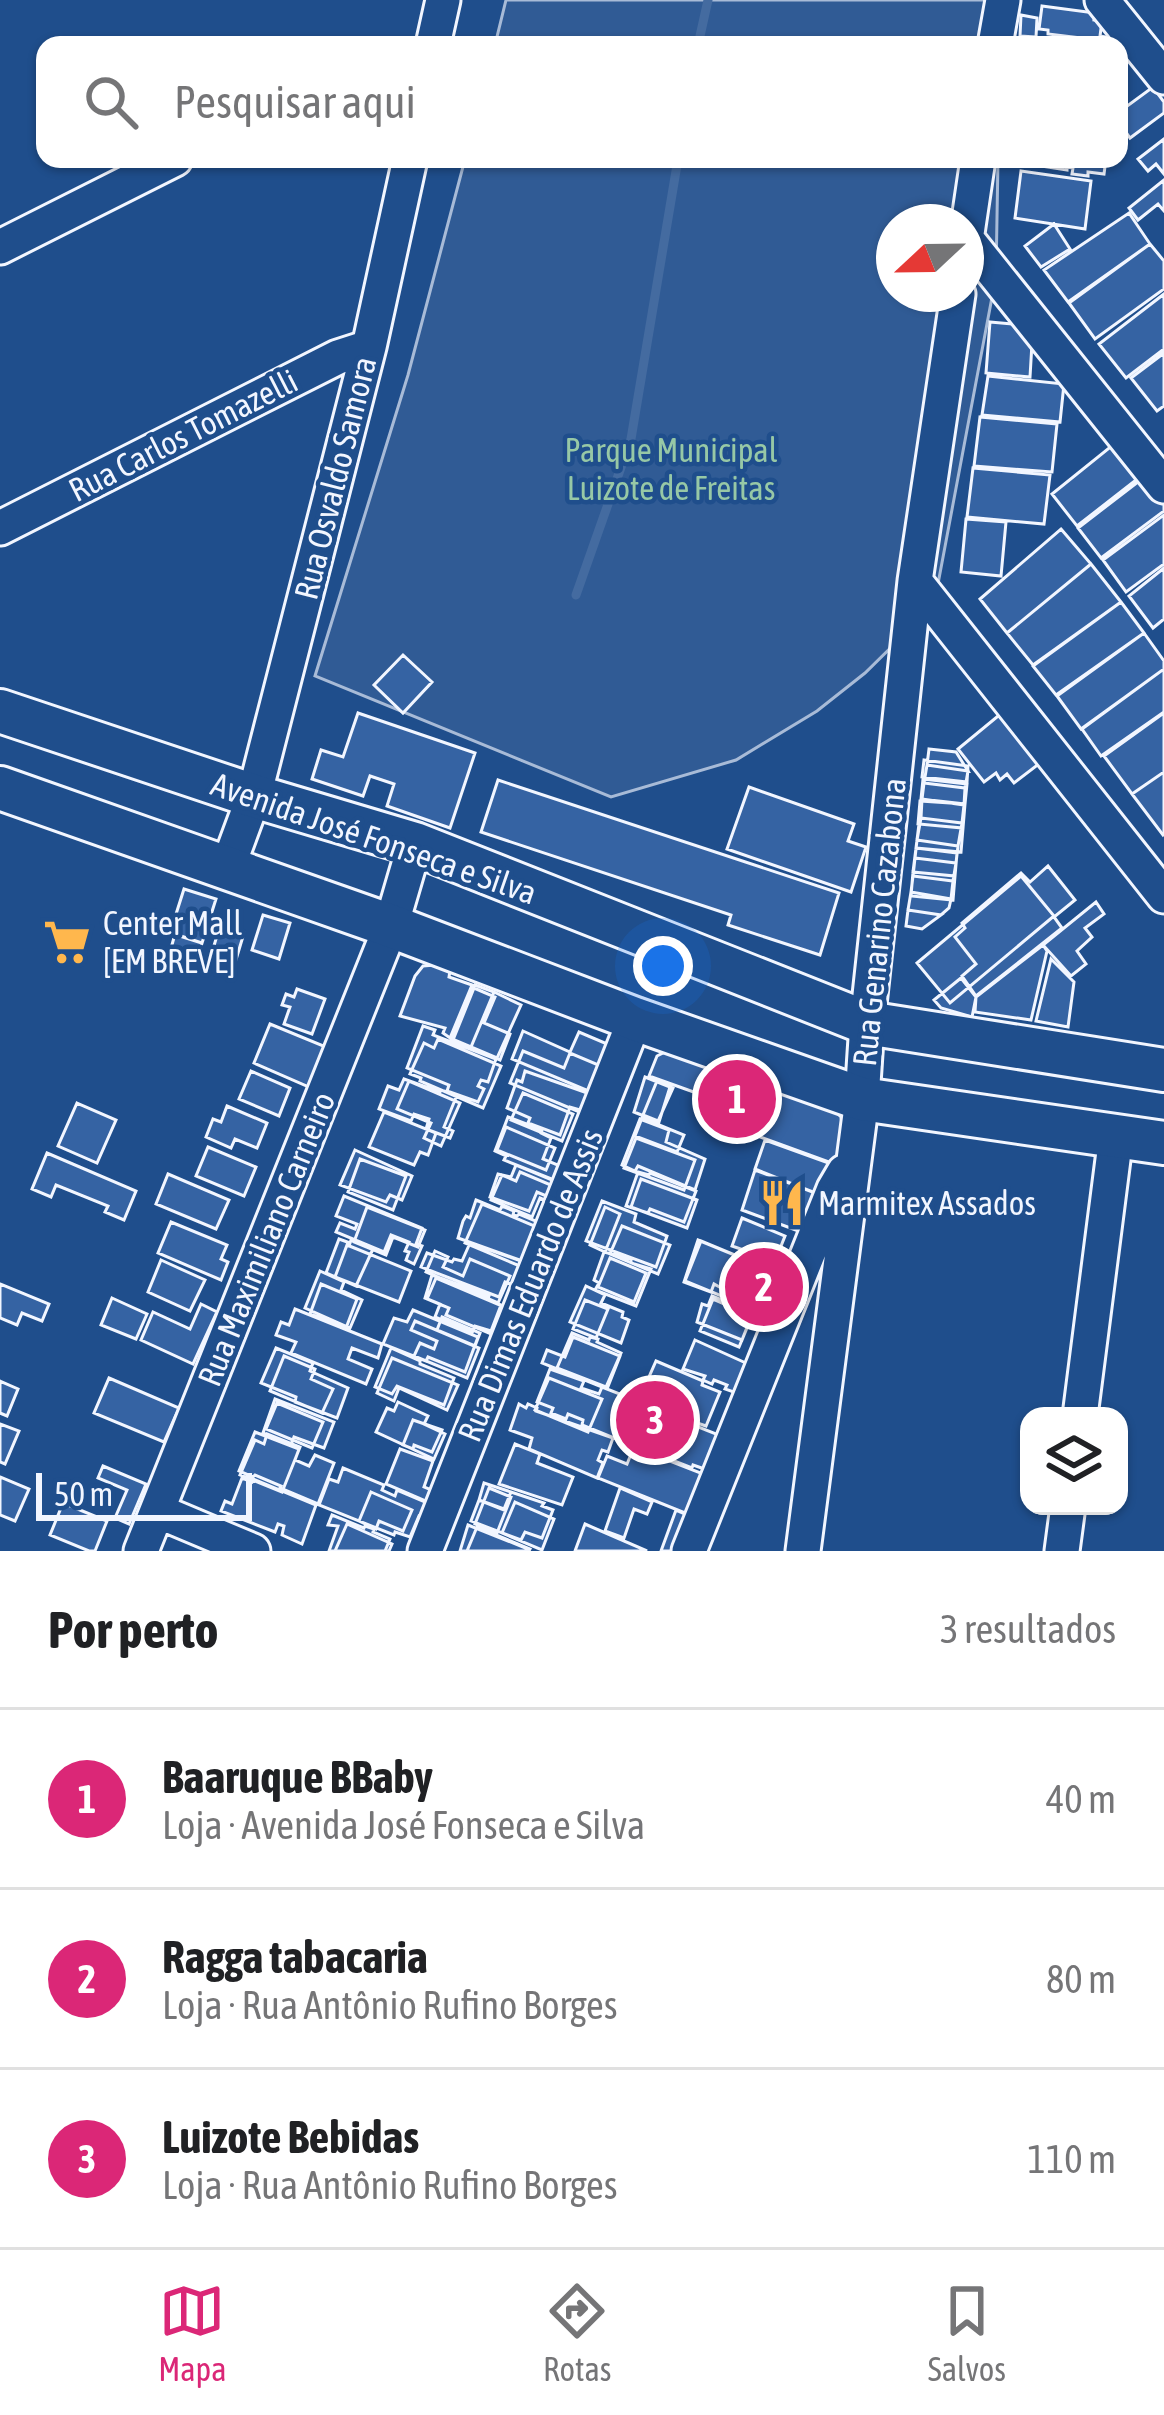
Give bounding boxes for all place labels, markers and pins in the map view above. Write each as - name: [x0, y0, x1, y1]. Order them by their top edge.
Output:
- place label: Center Mall [EM BREVE]: [103, 904, 242, 980]
- supermarket icon: Center Mall [EM BREVE]: [42, 917, 92, 967]
- pin: 1: [698, 1054, 776, 1144]
- restaurant icon: Marmitex Assados: [757, 1178, 807, 1228]
- place label: Marmitex Assados: [818, 1184, 1036, 1222]
- pin: 2: [725, 1242, 803, 1332]
- pin: 3: [616, 1375, 694, 1465]

